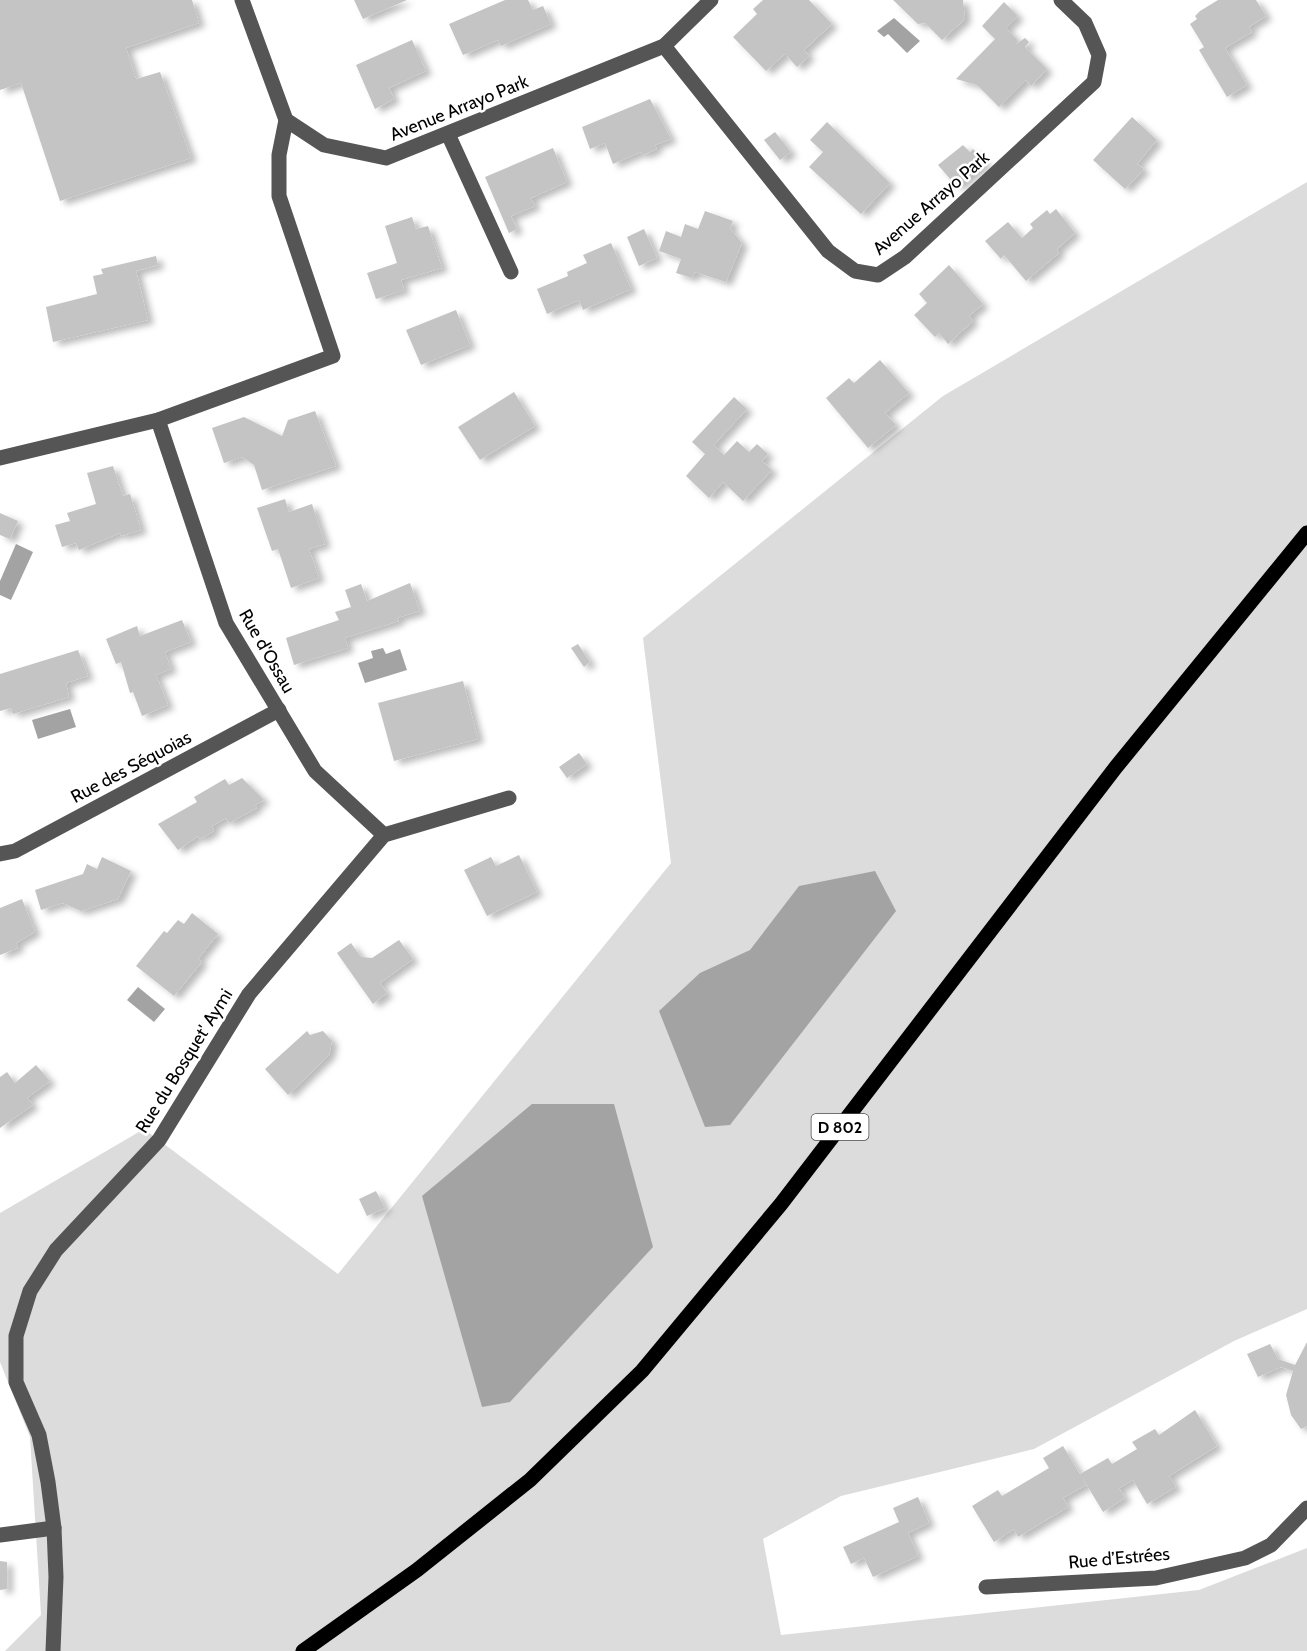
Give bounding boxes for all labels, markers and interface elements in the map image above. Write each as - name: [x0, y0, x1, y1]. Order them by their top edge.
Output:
- street label: Avenue Arrayo Park: [387, 70, 532, 146]
- street label: Avenue Arrayo Park: [868, 146, 994, 260]
- street label: Rue d'Ossau: [234, 605, 300, 697]
- street label: Rue des Séquoias: [67, 726, 195, 808]
- street label: Rue du Bosquet' Aymi: [131, 985, 237, 1137]
- road number: D 802: [812, 1114, 868, 1140]
- street label: Rue d’Estrées: [1067, 1543, 1171, 1573]

